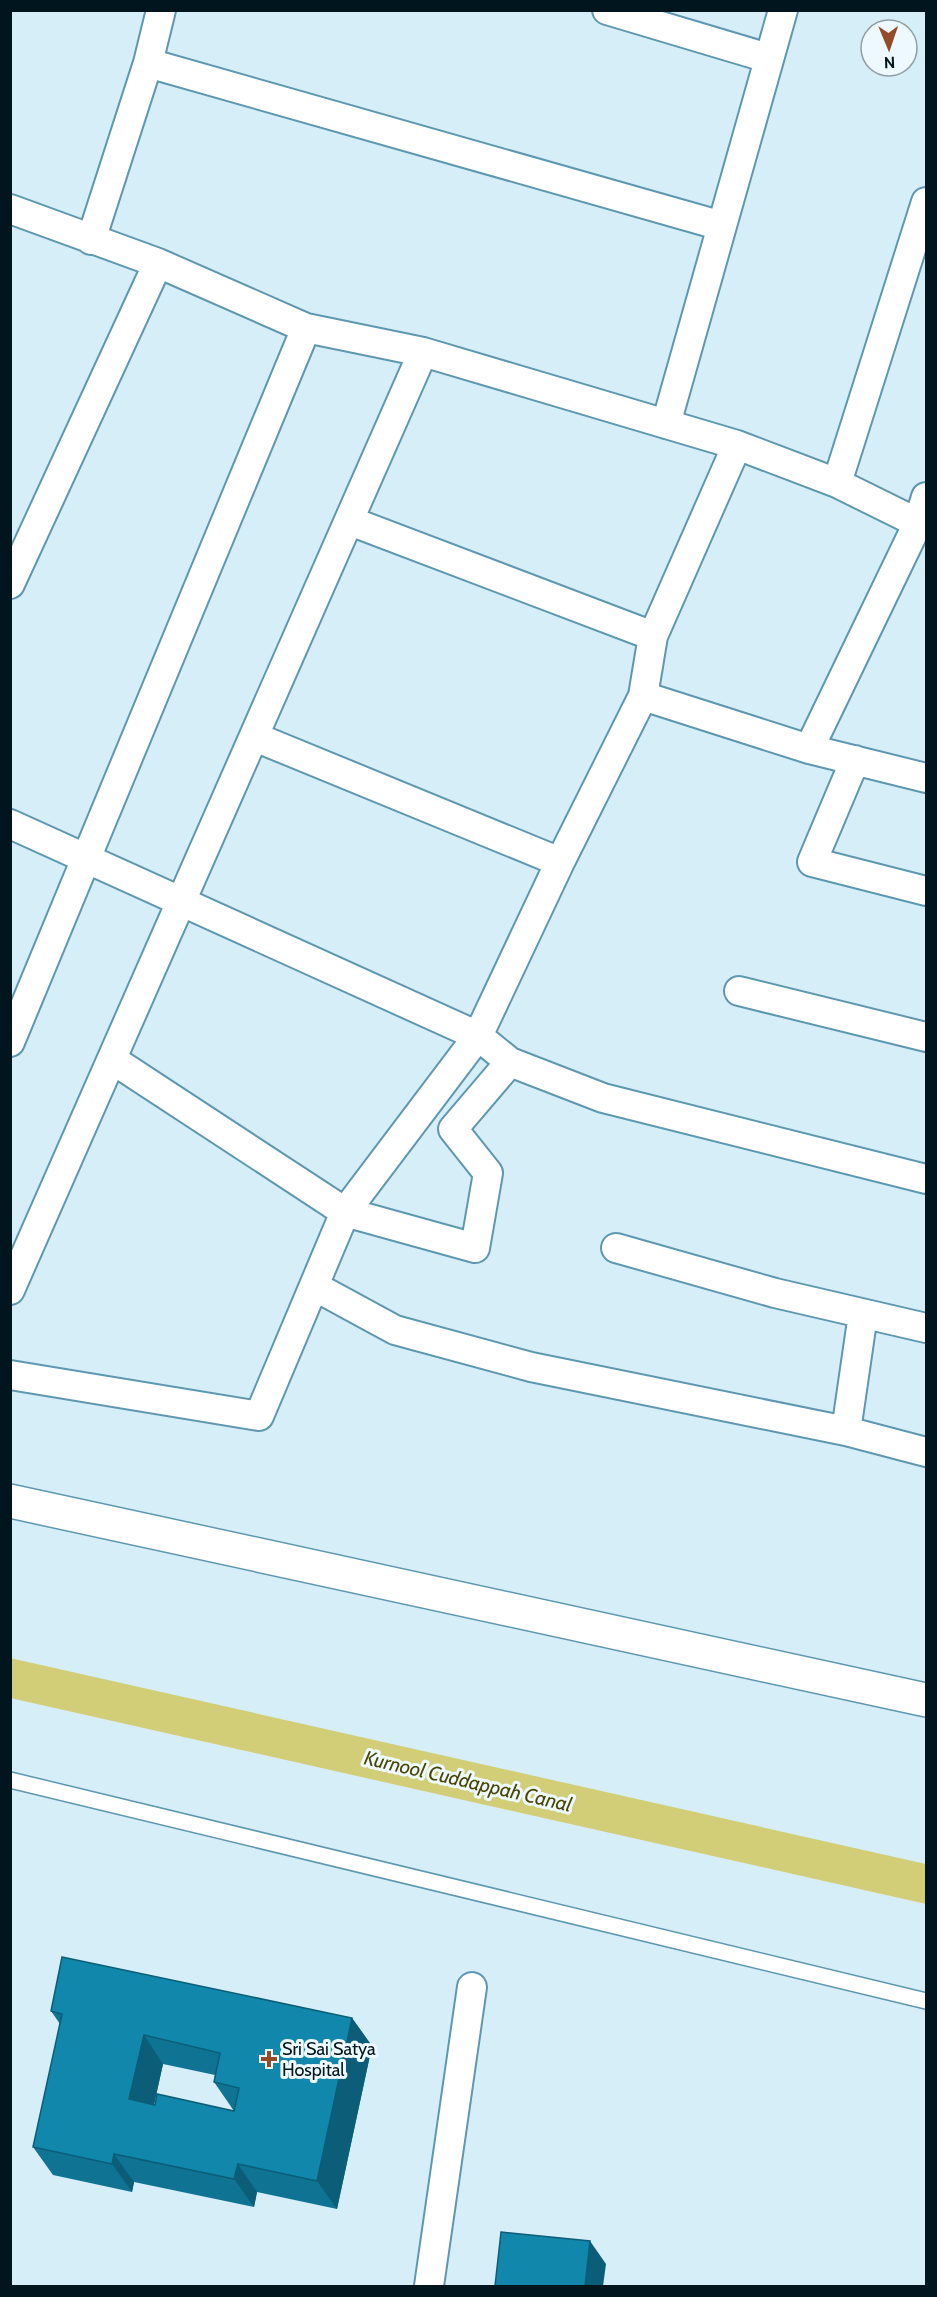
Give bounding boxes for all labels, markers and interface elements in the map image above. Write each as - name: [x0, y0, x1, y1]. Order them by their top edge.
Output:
- north arrow: [859, 18, 919, 78]
- text: N: [884, 53, 895, 72]
- water label: Kurnool Cuddappah Canal: [362, 1745, 574, 1817]
- place label: Sri Sai Satya Hospital: [282, 2038, 376, 2081]
- marker: Sri Sai Satya Hospital: [260, 2050, 278, 2068]

